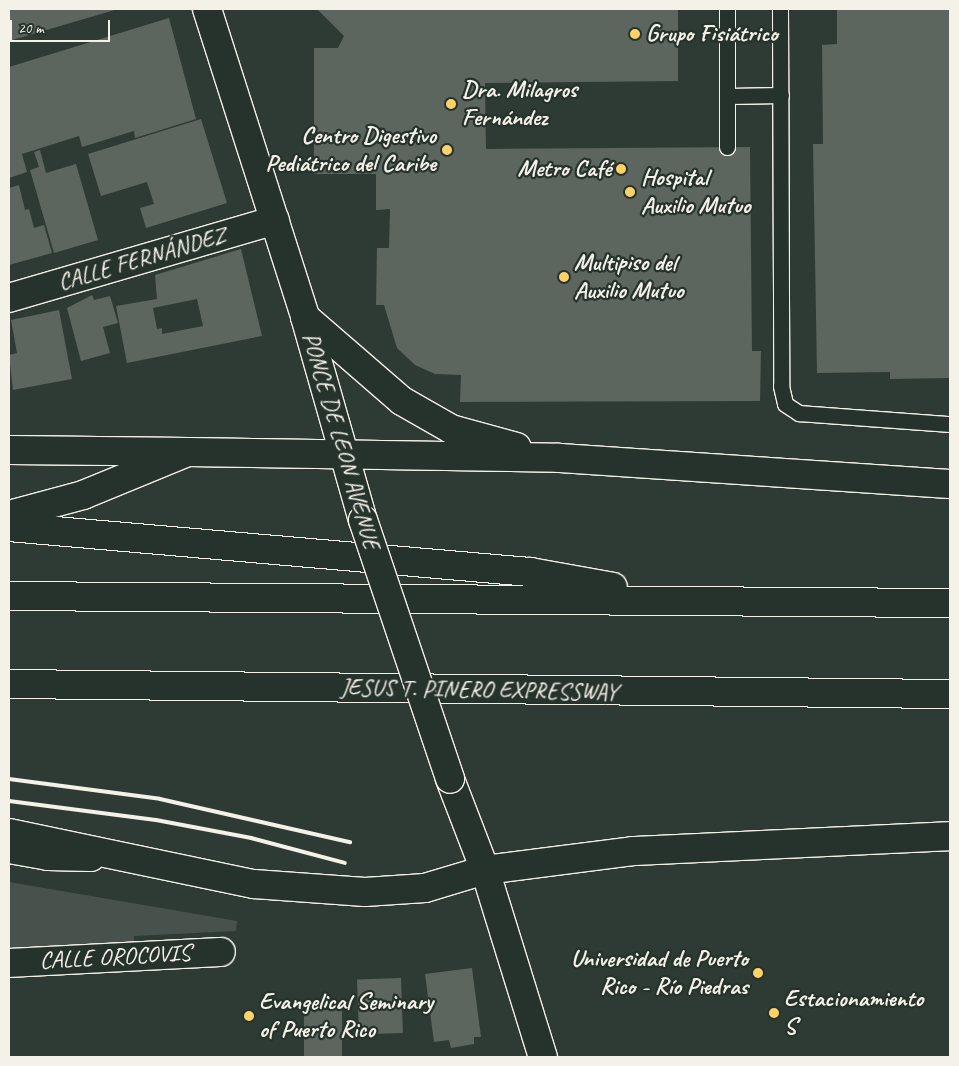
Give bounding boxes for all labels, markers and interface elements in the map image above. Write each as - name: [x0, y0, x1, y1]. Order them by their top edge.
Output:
- scale bar: [12, 10, 112, 42]
- text: 20 m: [18, 19, 44, 38]
- place label: Grupo Fisiátrico: [646, 20, 778, 48]
- marker: Grupo Fisiátrico: [628, 27, 642, 41]
- place label: Dra. Milagros Fernández: [462, 76, 577, 132]
- marker: Dra. Milagros Fernández: [444, 97, 458, 111]
- place label: Centro Digestivo Pediátrico del Caribe: [266, 122, 436, 178]
- marker: Centro Digestivo Pediátrico del Caribe: [440, 143, 454, 157]
- place label: Metro Café: [517, 155, 611, 183]
- marker: Metro Café: [615, 163, 627, 175]
- place label: Hospital Auxilio Mutuo: [641, 164, 750, 220]
- marker: Hospital Auxilio Mutuo: [623, 185, 637, 199]
- street label: CALLE FERNÁNDEZ: [54, 221, 230, 297]
- place label: Multipiso del Auxilio Mutuo: [574, 249, 683, 305]
- marker: Multipiso del Auxilio Mutuo: [558, 271, 570, 283]
- street label: PONCE DE LEON AVENUE: [296, 329, 386, 553]
- street label: JESUS T. PINERO EXPRESSWAY: [340, 673, 618, 707]
- street label: CALLE OROCOVIS: [39, 939, 191, 975]
- place label: Universidad de Puerto Rico - Río Piedras: [571, 945, 748, 1001]
- marker: Universidad de Puerto Rico - Río Piedras: [752, 967, 764, 979]
- place label: Estacionamiento S: [784, 985, 923, 1041]
- place label: Evangelical Seminary of Puerto Rico: [259, 988, 432, 1044]
- marker: Estacionamiento S: [768, 1007, 780, 1019]
- marker: Evangelical Seminary of Puerto Rico: [243, 1010, 255, 1022]

